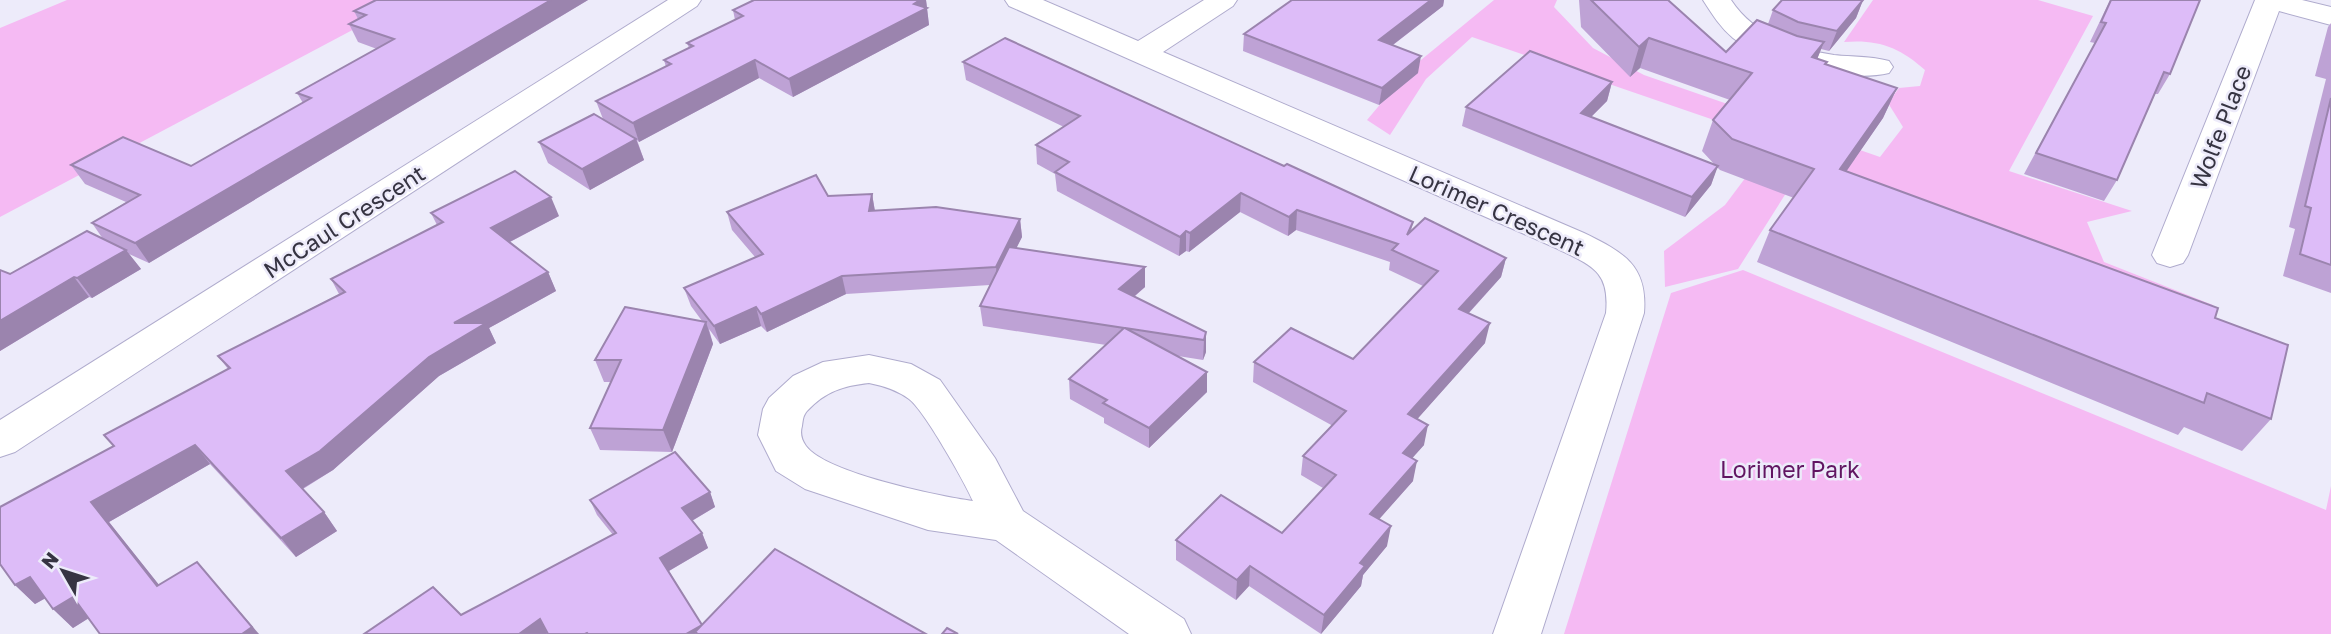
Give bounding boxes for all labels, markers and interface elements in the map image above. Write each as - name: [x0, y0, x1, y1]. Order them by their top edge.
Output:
- street label: Wolfe Place: [2184, 61, 2256, 193]
- street label: McCaul Crescent: [258, 158, 430, 284]
- street label: Lorimer Crescent: [1405, 159, 1589, 261]
- park label: Lorimer Park: [1720, 455, 1860, 483]
- north arrow: [28, 536, 98, 606]
- text: N: [36, 547, 63, 573]

